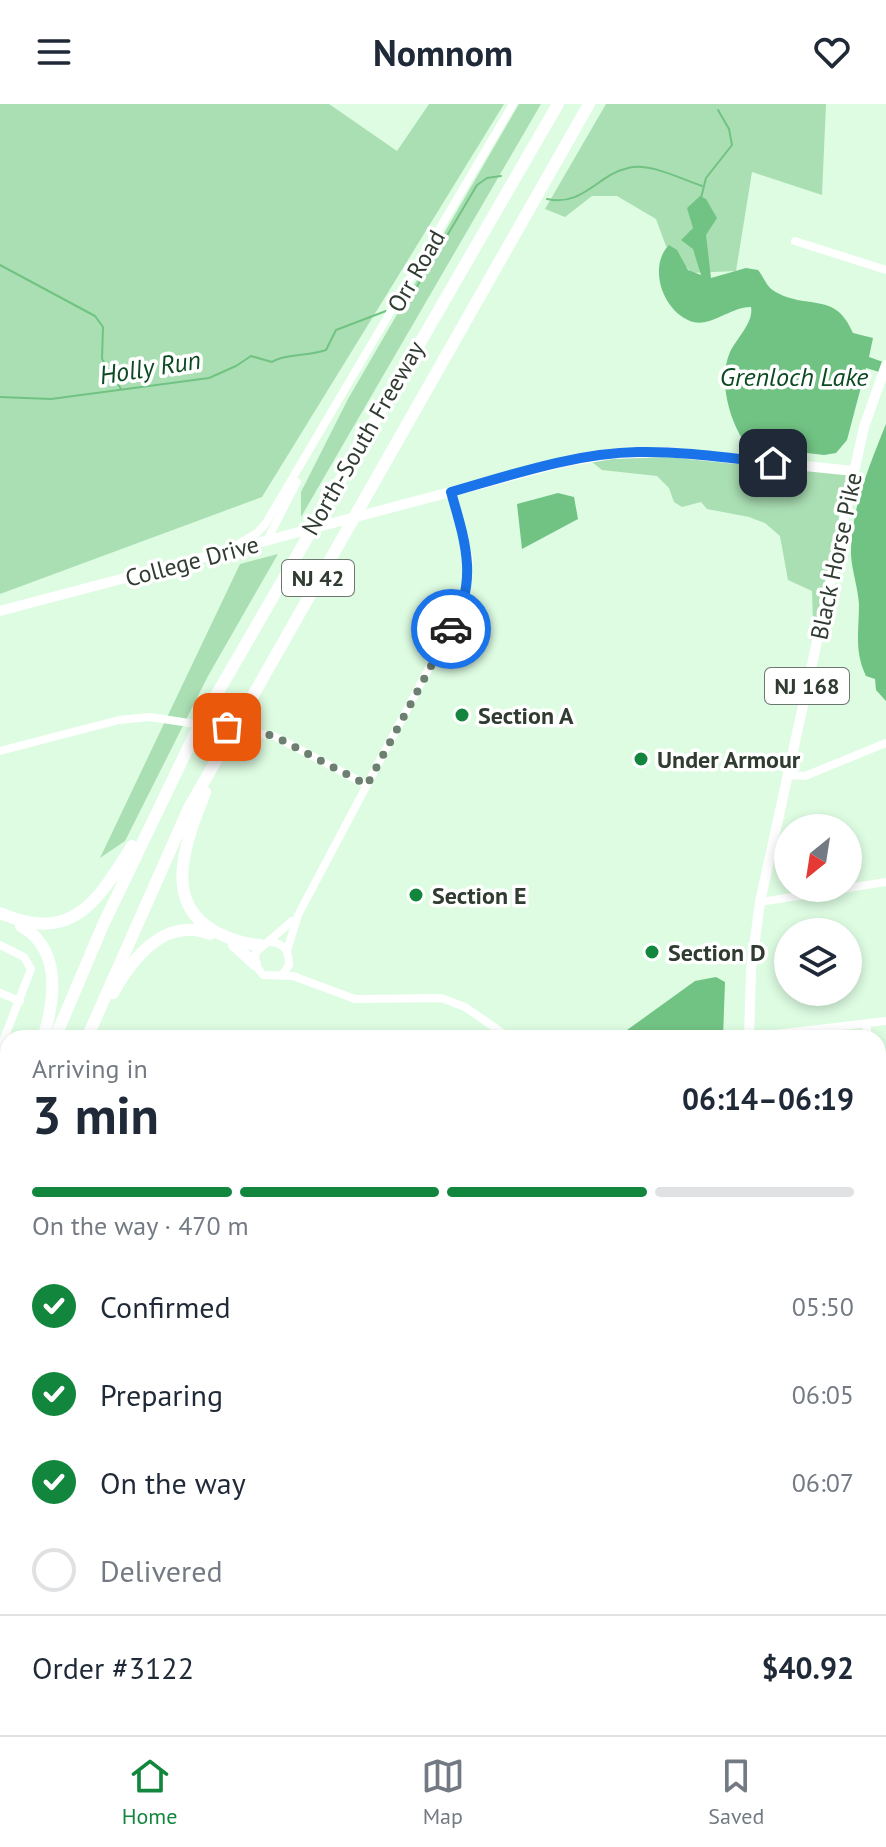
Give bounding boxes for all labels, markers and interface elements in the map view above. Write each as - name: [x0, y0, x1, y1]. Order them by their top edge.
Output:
- text: Nomnom: [373, 29, 513, 76]
- icon: menu: [32, 30, 76, 74]
- icon: heart: [810, 30, 854, 74]
- street label: Orr Road: [380, 224, 452, 318]
- street label: North-South Freeway: [295, 335, 431, 541]
- water label: Holly Run: [97, 343, 203, 391]
- water label: Grenloch Lake: [720, 360, 868, 393]
- pin: [739, 429, 807, 497]
- icon: home: [751, 441, 795, 485]
- street label: Black Horse Pike: [803, 470, 869, 642]
- street label: College Drive: [122, 528, 262, 594]
- road number: NJ 42: [282, 560, 354, 596]
- courier: [411, 589, 491, 669]
- icon: car: [429, 607, 473, 651]
- road number: NJ 168: [765, 668, 849, 704]
- pin: [193, 693, 261, 761]
- place label: Section A: [478, 700, 574, 731]
- icon: bag: [205, 705, 249, 749]
- marker: Section A: [453, 706, 471, 724]
- place label: Under Armour: [657, 744, 801, 775]
- marker: Under Armour: [632, 750, 650, 768]
- north arrow: [774, 814, 862, 902]
- map controls: [774, 814, 862, 1006]
- place label: Section E: [432, 880, 527, 911]
- marker: Section E: [407, 886, 425, 904]
- button: layers: [774, 918, 862, 1006]
- place label: Section D: [668, 937, 766, 968]
- marker: Section D: [643, 943, 661, 961]
- text: Arriving in: [32, 1052, 148, 1085]
- text: 06:14–06:19: [682, 1079, 854, 1118]
- text: 3 min: [32, 1081, 159, 1148]
- text: On the way · 470 m: [32, 1209, 249, 1242]
- icon: check: [32, 1284, 76, 1328]
- text: Confirmed: [100, 1287, 231, 1326]
- text: 05:50: [792, 1290, 854, 1323]
- icon: check: [32, 1372, 76, 1416]
- text: Preparing: [100, 1375, 223, 1414]
- text: 06:05: [792, 1378, 854, 1411]
- icon: check: [32, 1460, 76, 1504]
- text: On the way: [100, 1463, 246, 1502]
- text: 06:07: [792, 1466, 854, 1499]
- text: Delivered: [100, 1551, 223, 1590]
- text: Order #3122: [32, 1648, 194, 1687]
- text: $40.92: [762, 1648, 854, 1687]
- tab: Home: [122, 1754, 177, 1830]
- tab: Map: [421, 1754, 465, 1830]
- tab: Saved: [708, 1754, 764, 1830]

